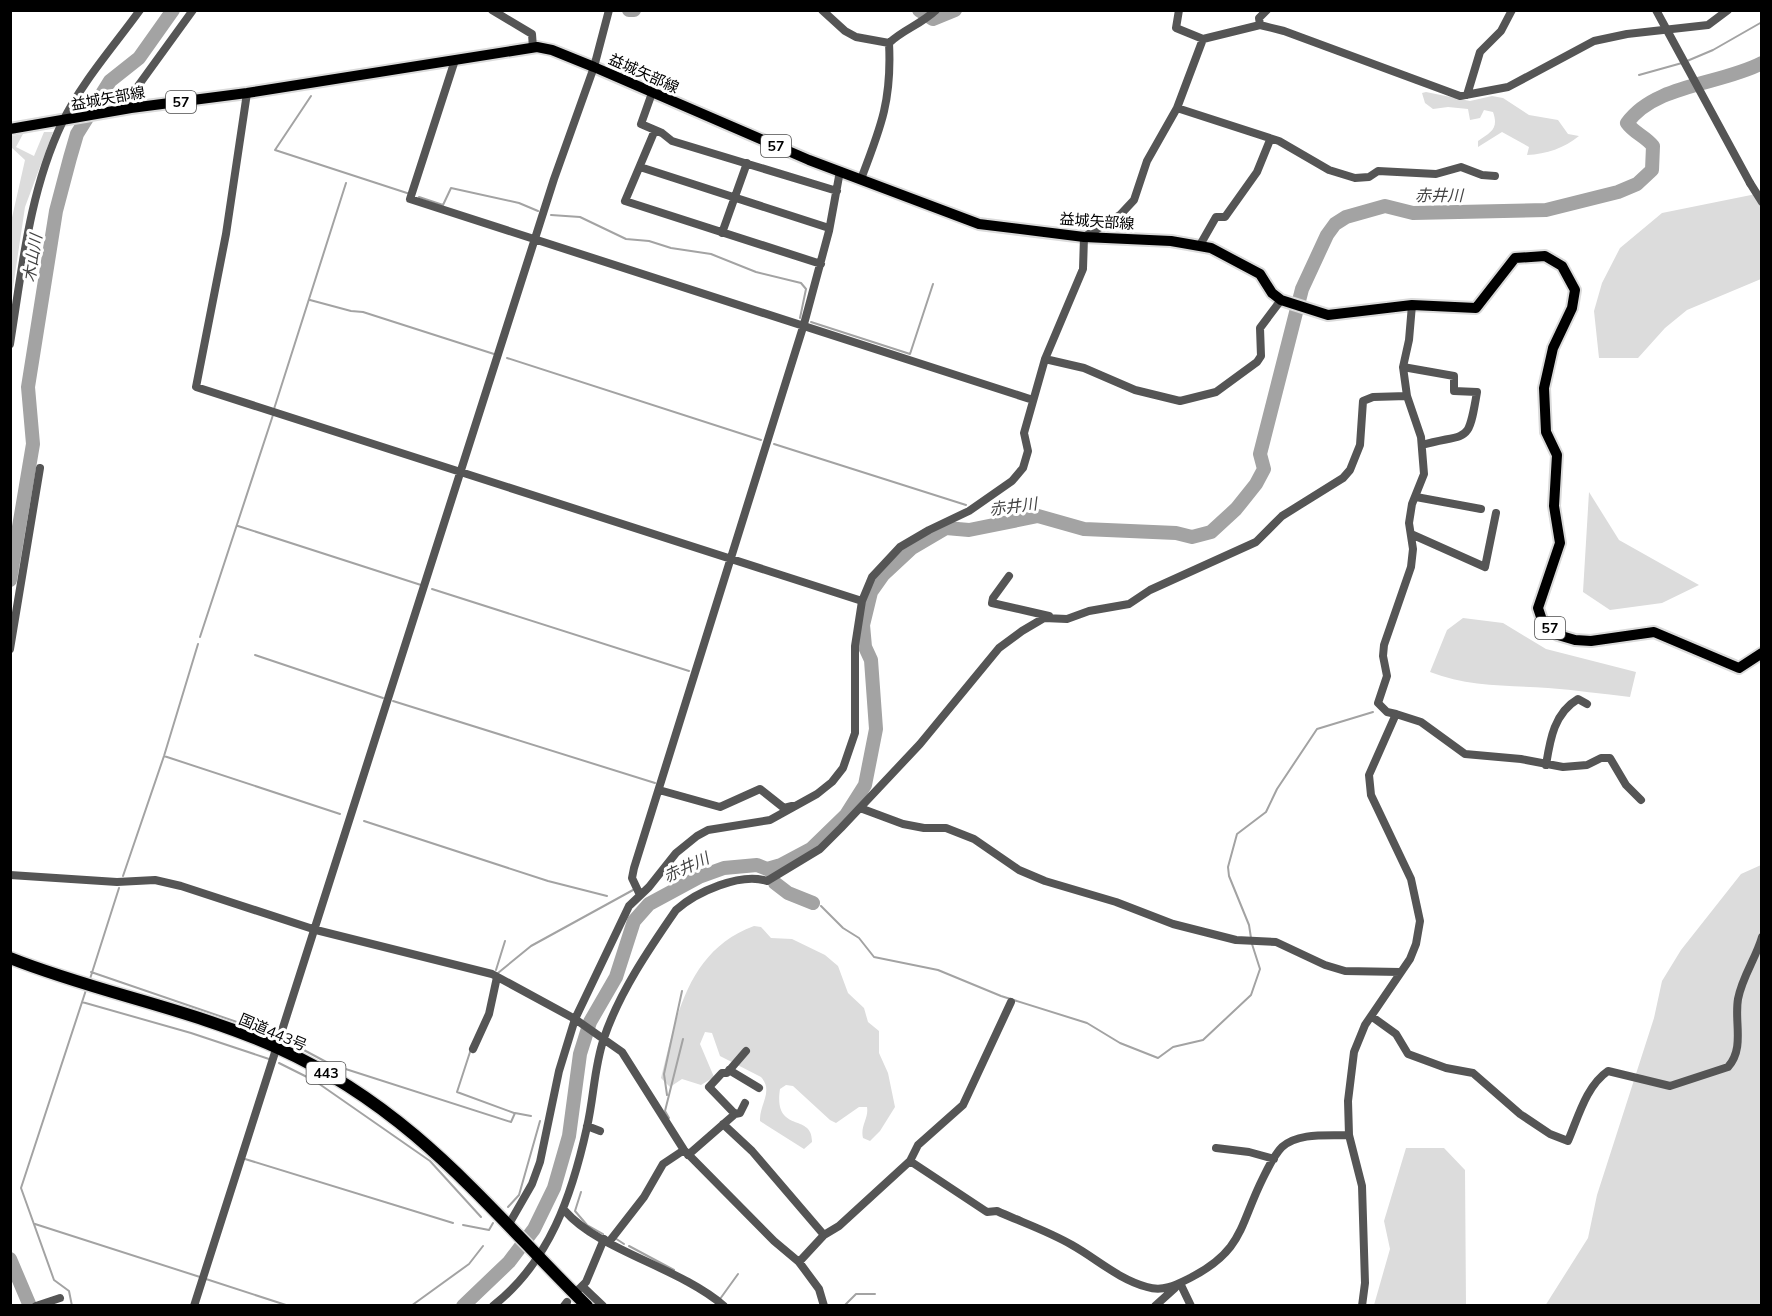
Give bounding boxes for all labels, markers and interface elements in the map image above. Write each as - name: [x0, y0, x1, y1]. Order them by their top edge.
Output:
- street label: 益城矢部線: [606, 49, 682, 97]
- street label: 益城矢部線: [69, 82, 147, 114]
- road number: 57: [166, 91, 196, 113]
- road number: 57: [761, 135, 791, 157]
- water label: 赤井川: [1415, 185, 1465, 205]
- street label: 益城矢部線: [1059, 209, 1135, 233]
- water label: 木山川: [18, 231, 46, 283]
- water label: 赤井川: [988, 493, 1040, 519]
- road number: 57: [1535, 617, 1565, 639]
- water label: 赤井川: [660, 847, 714, 886]
- street label: 国道443号: [236, 1009, 310, 1055]
- road number: 443: [306, 1062, 346, 1084]

